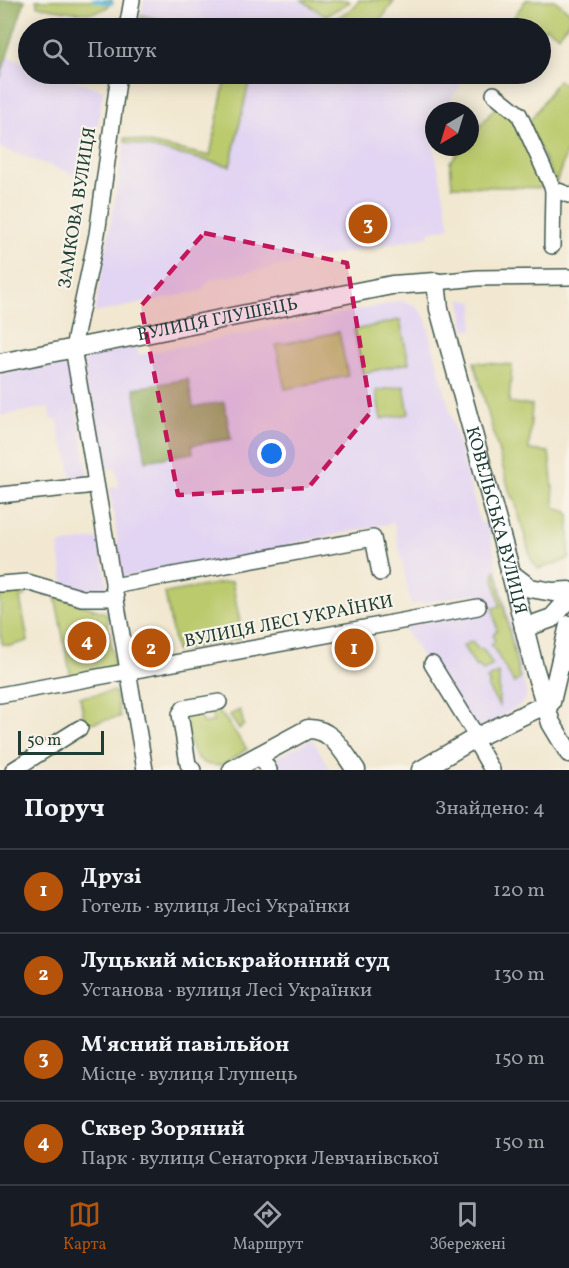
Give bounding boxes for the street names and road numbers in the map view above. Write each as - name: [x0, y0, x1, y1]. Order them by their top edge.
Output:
- street label: ЗАМКОВА ВУЛИЦЯ: [53, 125, 103, 291]
- street label: ВУЛИЦЯ ГЛУШЕЦЬ: [135, 291, 300, 348]
- street label: КОВЕЛЬСЬКА ВУЛИЦЯ: [459, 424, 533, 617]
- street label: ВУЛИЦЯ ЛЕСІ УКРАЇНКИ: [182, 589, 396, 655]

